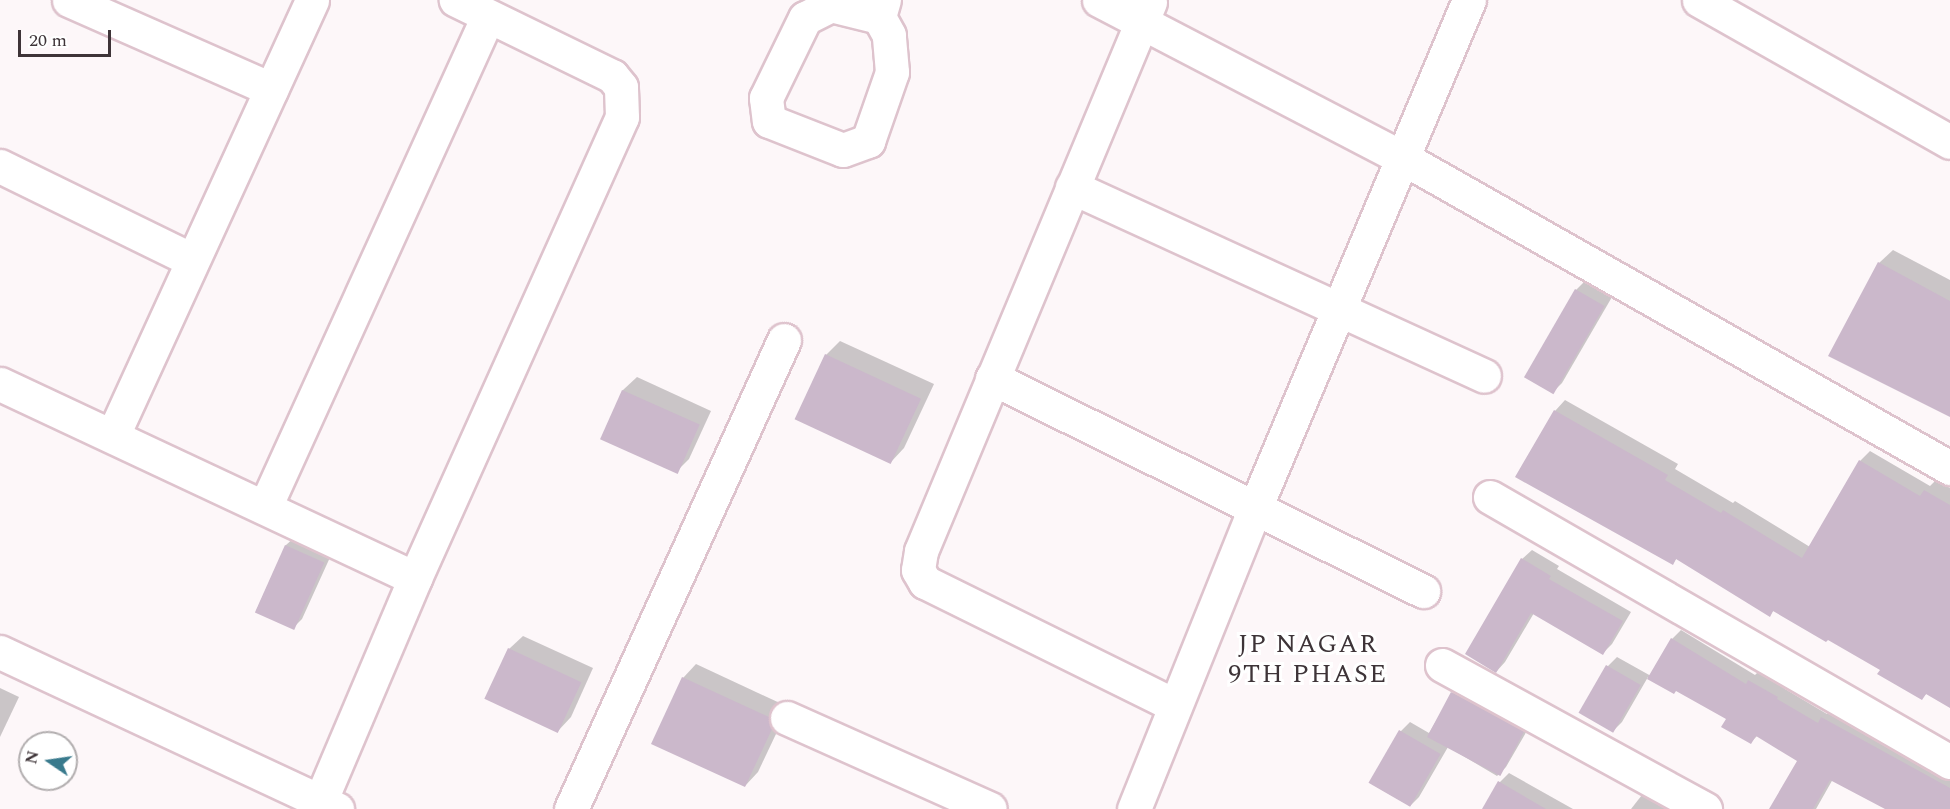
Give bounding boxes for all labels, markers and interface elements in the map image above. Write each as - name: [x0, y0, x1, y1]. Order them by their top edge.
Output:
- scale bar: [21, 18, 114, 56]
- text: 20 m: [29, 27, 67, 54]
- district label: JP NAGAR 9TH PHASE: [1228, 629, 1388, 690]
- north arrow: [18, 731, 78, 791]
- text: N: [19, 748, 46, 766]

